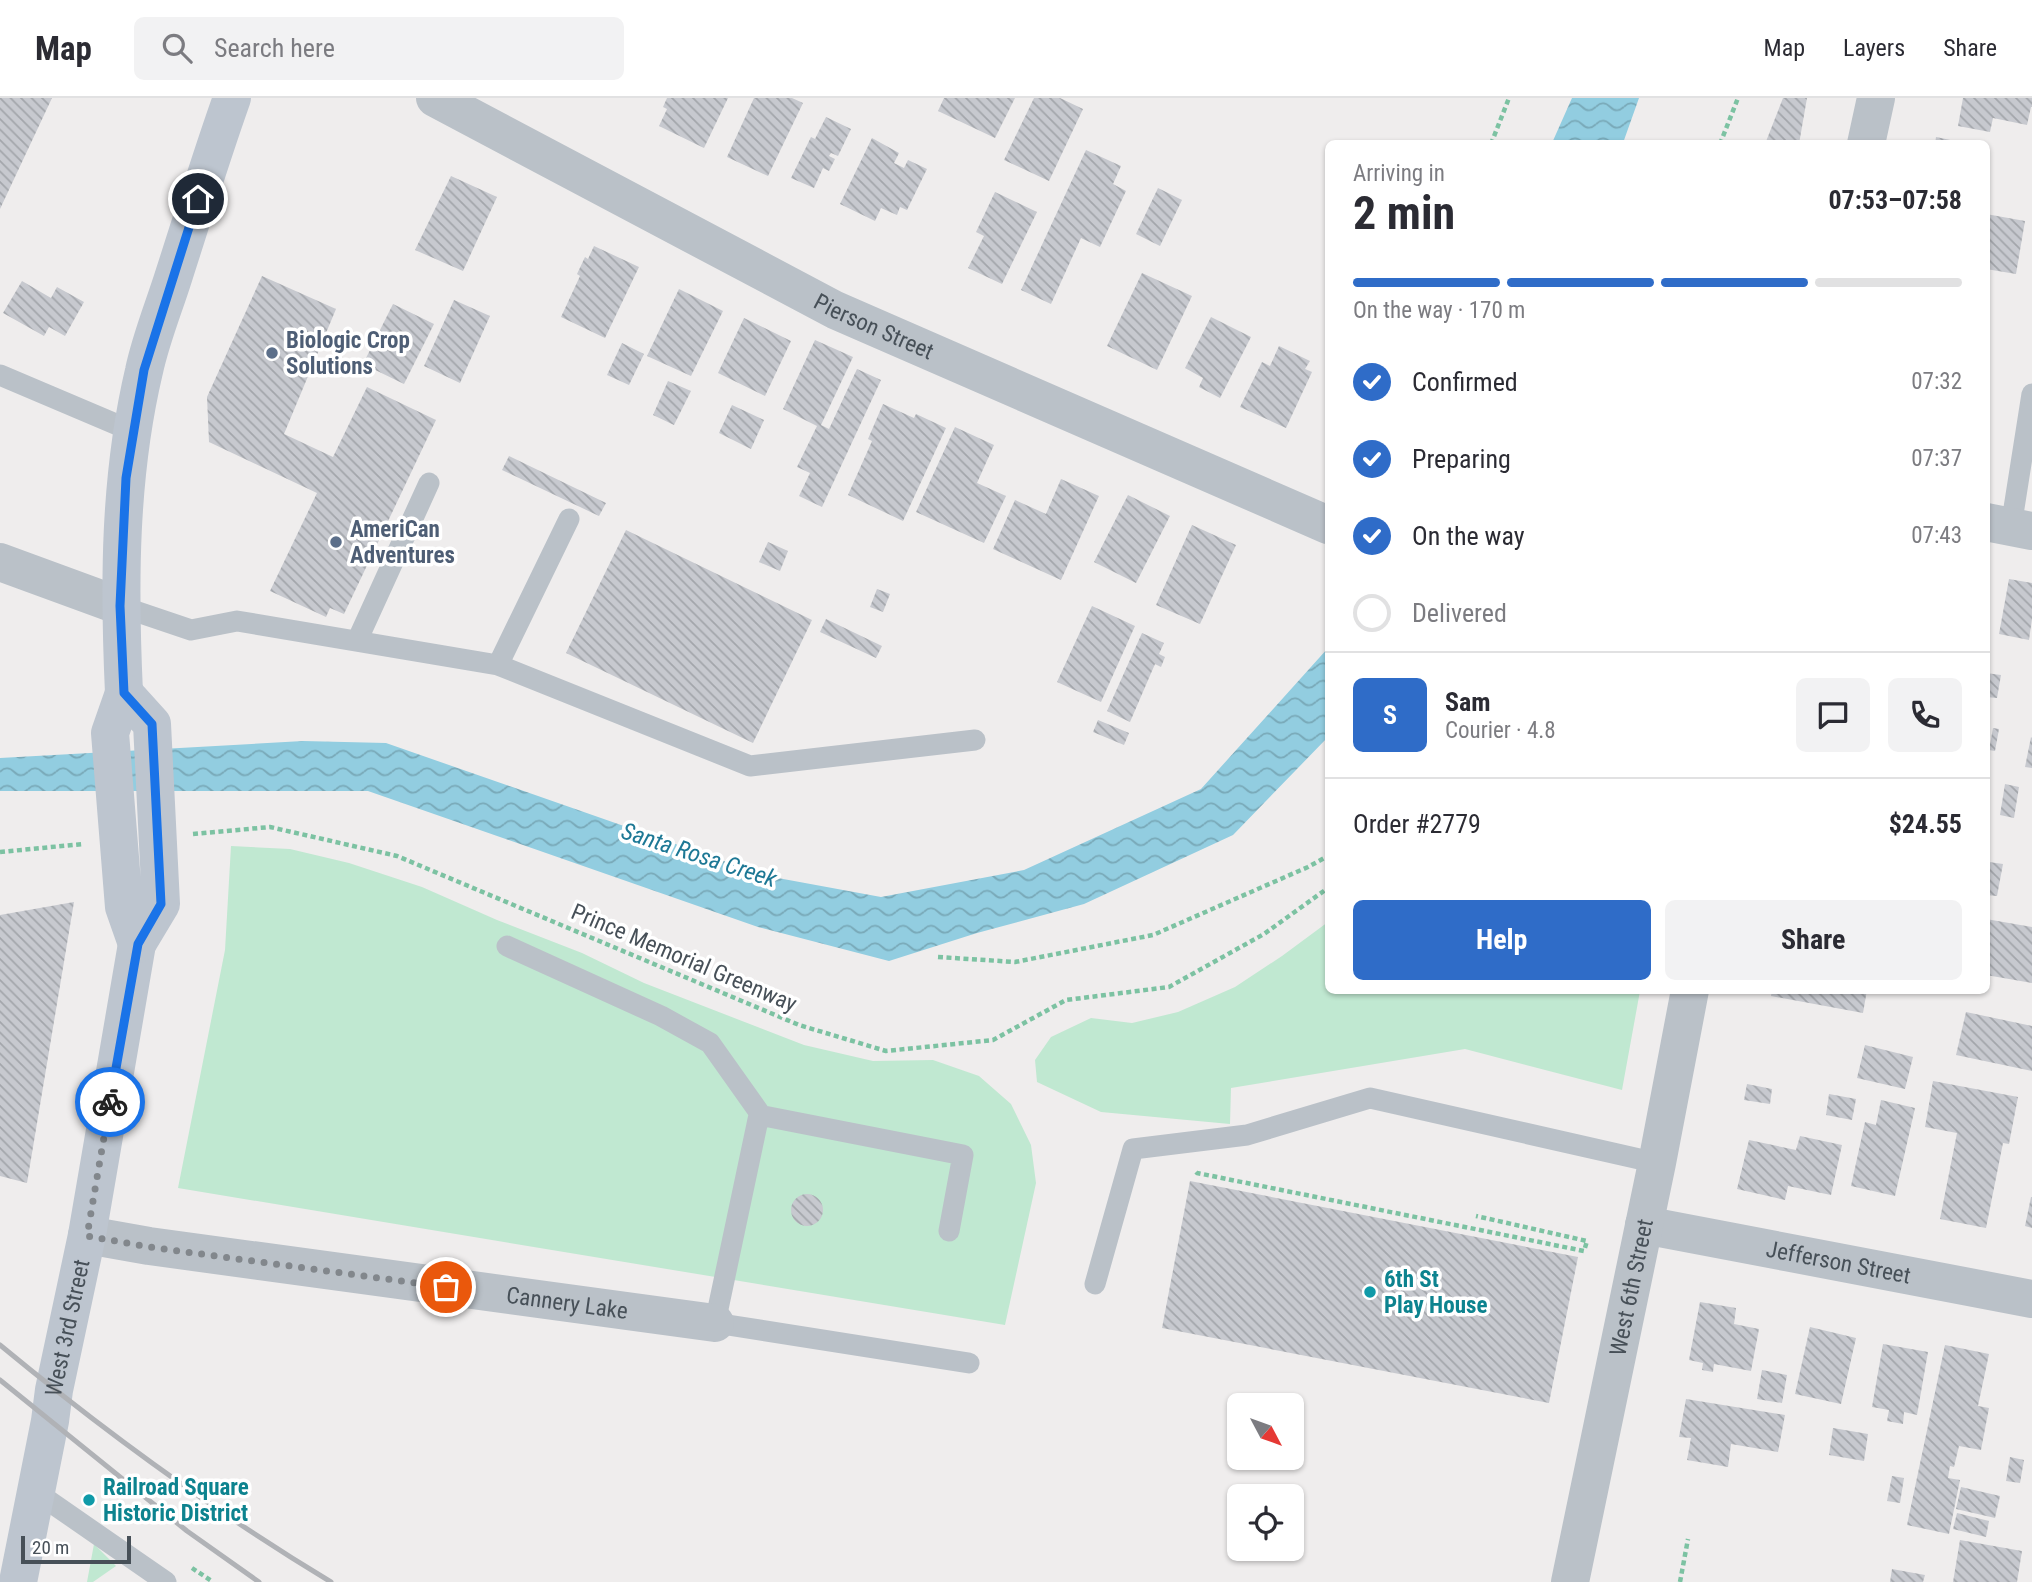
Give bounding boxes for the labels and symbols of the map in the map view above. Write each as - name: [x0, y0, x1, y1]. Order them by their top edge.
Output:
- pin: [168, 169, 228, 229]
- street label: Pierson Street: [809, 288, 938, 365]
- place label: Biologic Crop Solutions: [286, 327, 410, 380]
- marker: Biologic Crop Solutions: [264, 345, 280, 361]
- place label: AmeriCan Adventures: [350, 516, 455, 569]
- marker: AmeriCan Adventures: [328, 534, 344, 550]
- water label: Santa Rosa Creek: [618, 817, 781, 893]
- street label: Prince Memorial Greenway: [567, 898, 801, 1018]
- courier: [75, 1067, 145, 1137]
- street label: West 6th Street: [1604, 1216, 1659, 1358]
- street label: Jefferson Street: [1764, 1235, 1913, 1289]
- street label: West 3rd Street: [40, 1257, 95, 1399]
- pin: [416, 1257, 476, 1317]
- place label: 6th St Play House: [1384, 1266, 1487, 1319]
- street label: Cannery Lake: [505, 1281, 630, 1325]
- marker: 6th St Play House: [1362, 1284, 1378, 1300]
- north arrow: [1227, 1393, 1304, 1470]
- place label: Railroad Square Historic District: [103, 1474, 249, 1527]
- marker: Railroad Square Historic District: [81, 1492, 97, 1508]
- scale bar: [21, 1533, 131, 1565]

